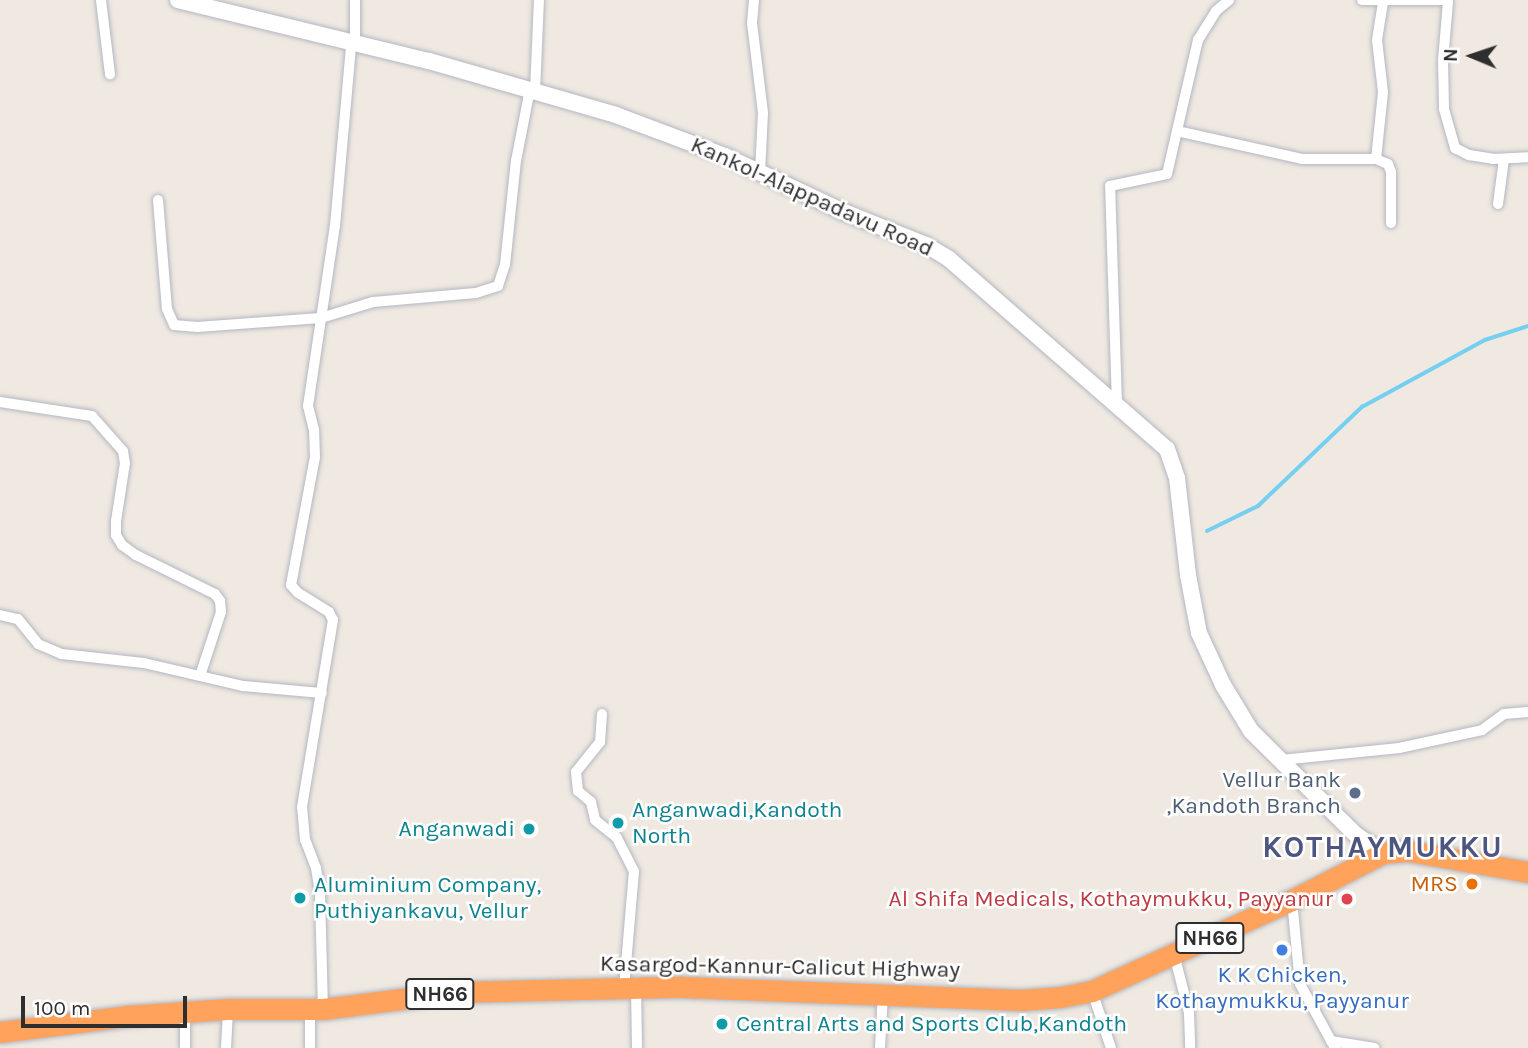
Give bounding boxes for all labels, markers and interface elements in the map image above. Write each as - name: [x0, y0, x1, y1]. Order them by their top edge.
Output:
- north arrow: [1437, 21, 1507, 91]
- text: N: [1440, 48, 1462, 62]
- street label: Kankol-Alappadavu Road: [686, 131, 938, 263]
- place label: Vellur Bank ,Kandoth Branch: [1167, 766, 1341, 820]
- marker: Vellur Bank ,Kandoth Branch: [1347, 785, 1363, 801]
- place label: Anganwadi,Kandoth North: [632, 796, 842, 850]
- place label: Anganwadi: [399, 815, 515, 843]
- marker: Anganwadi,Kandoth North: [610, 815, 626, 831]
- marker: Anganwadi: [521, 821, 537, 837]
- district label: KOTHAYMUKKU: [1264, 829, 1502, 865]
- place label: MRS: [1411, 870, 1458, 898]
- place label: Aluminium Company, Puthiyankavu, Vellur: [314, 871, 541, 925]
- marker: MRS: [1464, 876, 1480, 892]
- place label: Al Shifa Medicals, Kothaymukku, Payyanur: [889, 885, 1333, 913]
- marker: Aluminium Company, Puthiyankavu, Vellur: [292, 890, 308, 906]
- marker: Al Shifa Medicals, Kothaymukku, Payyanur: [1339, 891, 1355, 907]
- road number: NH66: [1175, 920, 1245, 956]
- marker: K K Chicken, Kothaymukku, Payyanur: [1274, 942, 1290, 958]
- street label: Kasargod-Kannur-Calicut Highway: [600, 950, 960, 984]
- place label: K K Chicken, Kothaymukku, Payyanur: [1155, 961, 1409, 1015]
- road number: NH66: [405, 976, 475, 1012]
- scale bar: [24, 982, 191, 1026]
- text: 100 m: [34, 996, 91, 1020]
- place label: Central Arts and Sports Club,Kandoth: [736, 1010, 1127, 1038]
- marker: Central Arts and Sports Club,Kandoth: [714, 1016, 730, 1032]

